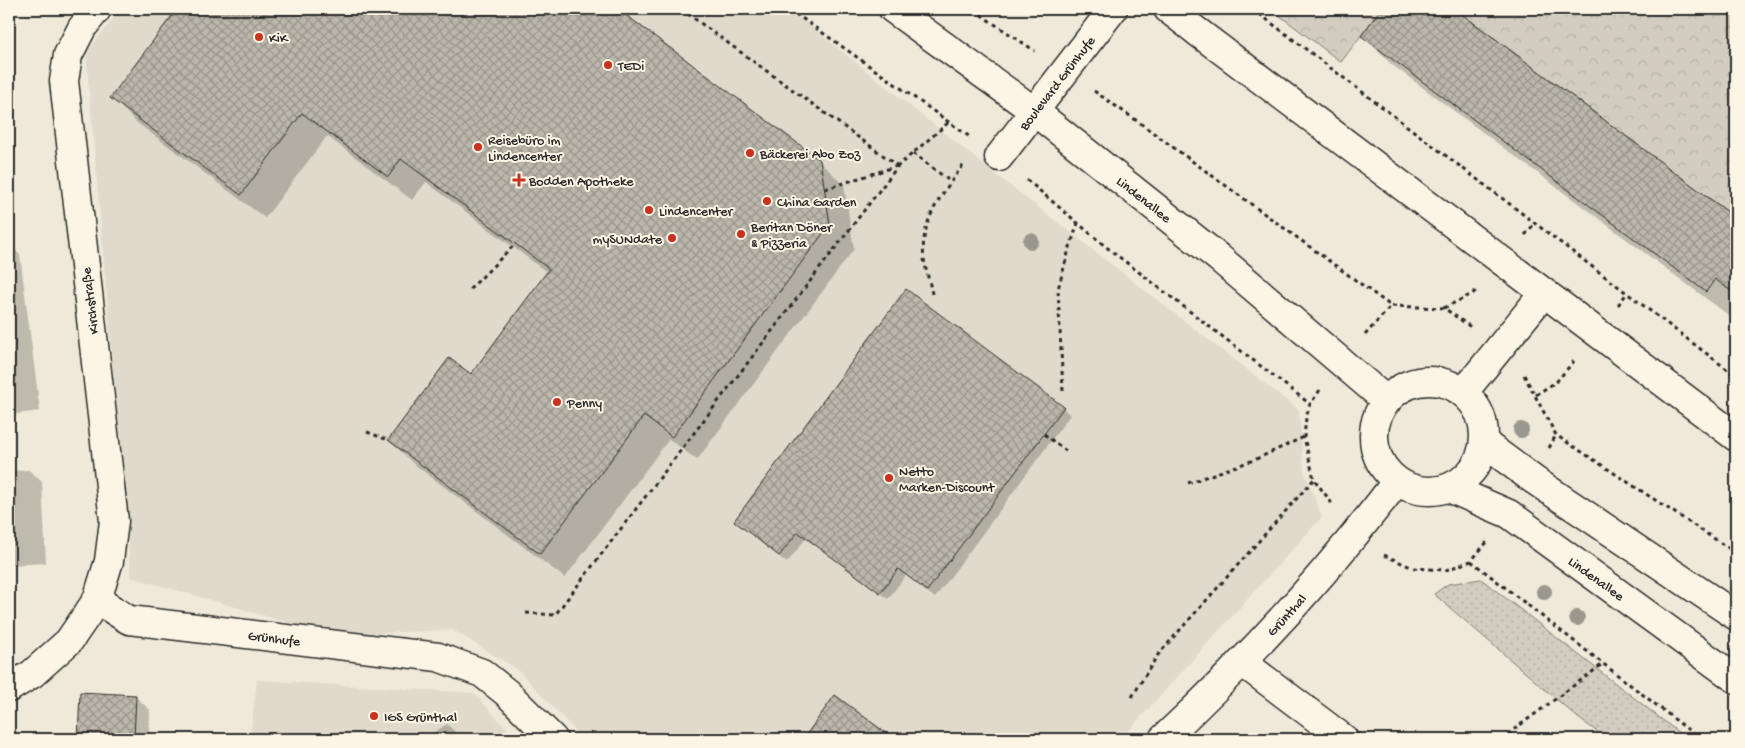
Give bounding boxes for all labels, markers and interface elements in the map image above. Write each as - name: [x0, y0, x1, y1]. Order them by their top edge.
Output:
- marker: KiK: [253, 31, 265, 43]
- place label: KiK: [269, 31, 289, 48]
- street label: Boulevard Grünhufe: [1016, 33, 1100, 135]
- marker: TEDi: [602, 59, 614, 71]
- place label: TEDi: [617, 59, 644, 76]
- place label: Reisebüro im Lindencenter: [488, 133, 562, 166]
- marker: Reisebüro im Lindencenter: [472, 141, 484, 153]
- marker: Bäckerei Abo Zoz: [744, 147, 756, 159]
- place label: Bäckerei Abo Zoz: [759, 147, 861, 164]
- marker: Bodden Apotheke: [513, 174, 525, 186]
- place label: Bodden Apotheke: [528, 174, 634, 191]
- street label: Lindenallee: [1112, 174, 1174, 228]
- marker: China Garden: [761, 195, 773, 207]
- place label: China Garden: [777, 195, 857, 212]
- marker: Lindencenter: [643, 204, 655, 216]
- place label: Lindencenter: [659, 204, 733, 221]
- place label: Beritan Döner & Pizzeria: [750, 220, 833, 253]
- marker: Beritan Döner & Pizzeria: [735, 228, 747, 240]
- place label: mySUNdate: [593, 232, 663, 249]
- marker: mySUNdate: [666, 232, 678, 244]
- street label: Kirchstraße: [79, 265, 104, 335]
- marker: Penny: [551, 396, 563, 408]
- place label: Penny: [566, 396, 602, 413]
- place label: Netto Marken-Discount: [899, 464, 996, 497]
- marker: Netto Marken-Discount: [883, 472, 895, 484]
- street label: Lindenallee: [1564, 554, 1627, 606]
- street label: Grünthal: [1264, 591, 1311, 641]
- street label: Grünhufe: [247, 628, 302, 652]
- marker: IGS Grünthal: [368, 710, 380, 722]
- place label: IGS Grünthal: [384, 710, 457, 727]

